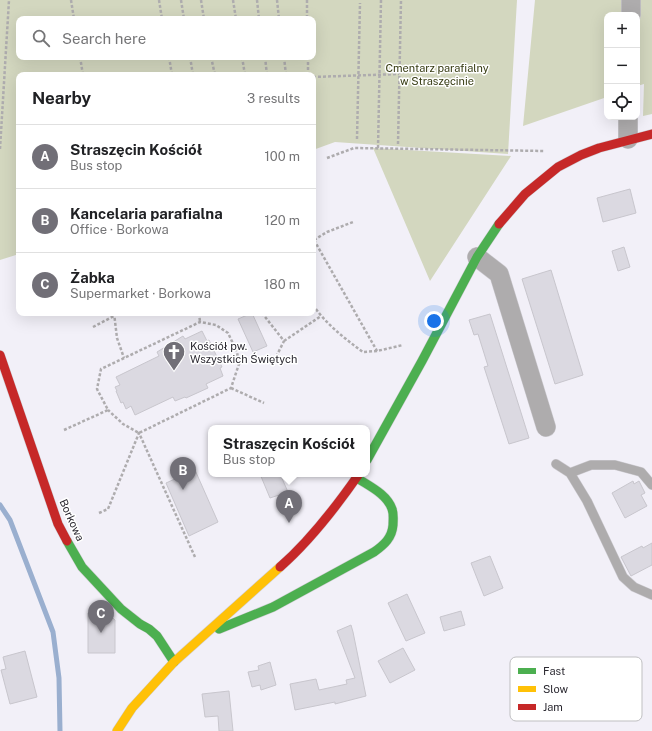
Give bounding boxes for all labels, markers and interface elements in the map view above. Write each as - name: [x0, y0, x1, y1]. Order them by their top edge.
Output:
- map controls: [604, 12, 640, 120]
- button: +: [604, 12, 640, 48]
- search box: [16, 16, 316, 60]
- icon: search: [30, 27, 52, 49]
- text: Search here: [62, 30, 146, 47]
- button: −: [604, 48, 640, 84]
- park label: Cmentarz parafialny w Straszęcinie: [385, 62, 489, 87]
- button: locate: [604, 84, 640, 120]
- text: Nearby: [32, 88, 91, 108]
- text: 3 results: [247, 91, 300, 106]
- text: Straszęcin Kościół: [70, 141, 202, 158]
- text: A: [40, 149, 50, 164]
- text: 100 m: [264, 149, 300, 164]
- text: Bus stop: [70, 158, 122, 173]
- text: Kancelaria parafialna: [70, 205, 223, 222]
- text: B: [41, 213, 49, 228]
- text: 120 m: [265, 213, 300, 228]
- text: Office · Borkowa: [70, 222, 169, 237]
- text: Żabka: [70, 269, 115, 286]
- text: C: [40, 277, 50, 292]
- text: 180 m: [264, 277, 300, 292]
- text: Supermarket · Borkowa: [70, 286, 211, 301]
- your location: [424, 311, 444, 331]
- church icon: Kościół pw. Wszystkich Świętych: [161, 339, 187, 372]
- place label: Kościół pw. Wszystkich Świętych: [190, 340, 297, 365]
- popup: [208, 425, 370, 477]
- text: Straszęcin Kościół: [223, 435, 355, 452]
- text: Bus stop: [223, 452, 275, 467]
- pin: B: [170, 457, 196, 490]
- pin: A: [276, 490, 302, 523]
- street label: Borkowa: [57, 497, 87, 543]
- pin: C: [88, 600, 114, 633]
- legend: [510, 657, 642, 721]
- text: Fast: [543, 665, 565, 677]
- text: Slow: [543, 683, 569, 695]
- text: Jam: [543, 701, 563, 713]

